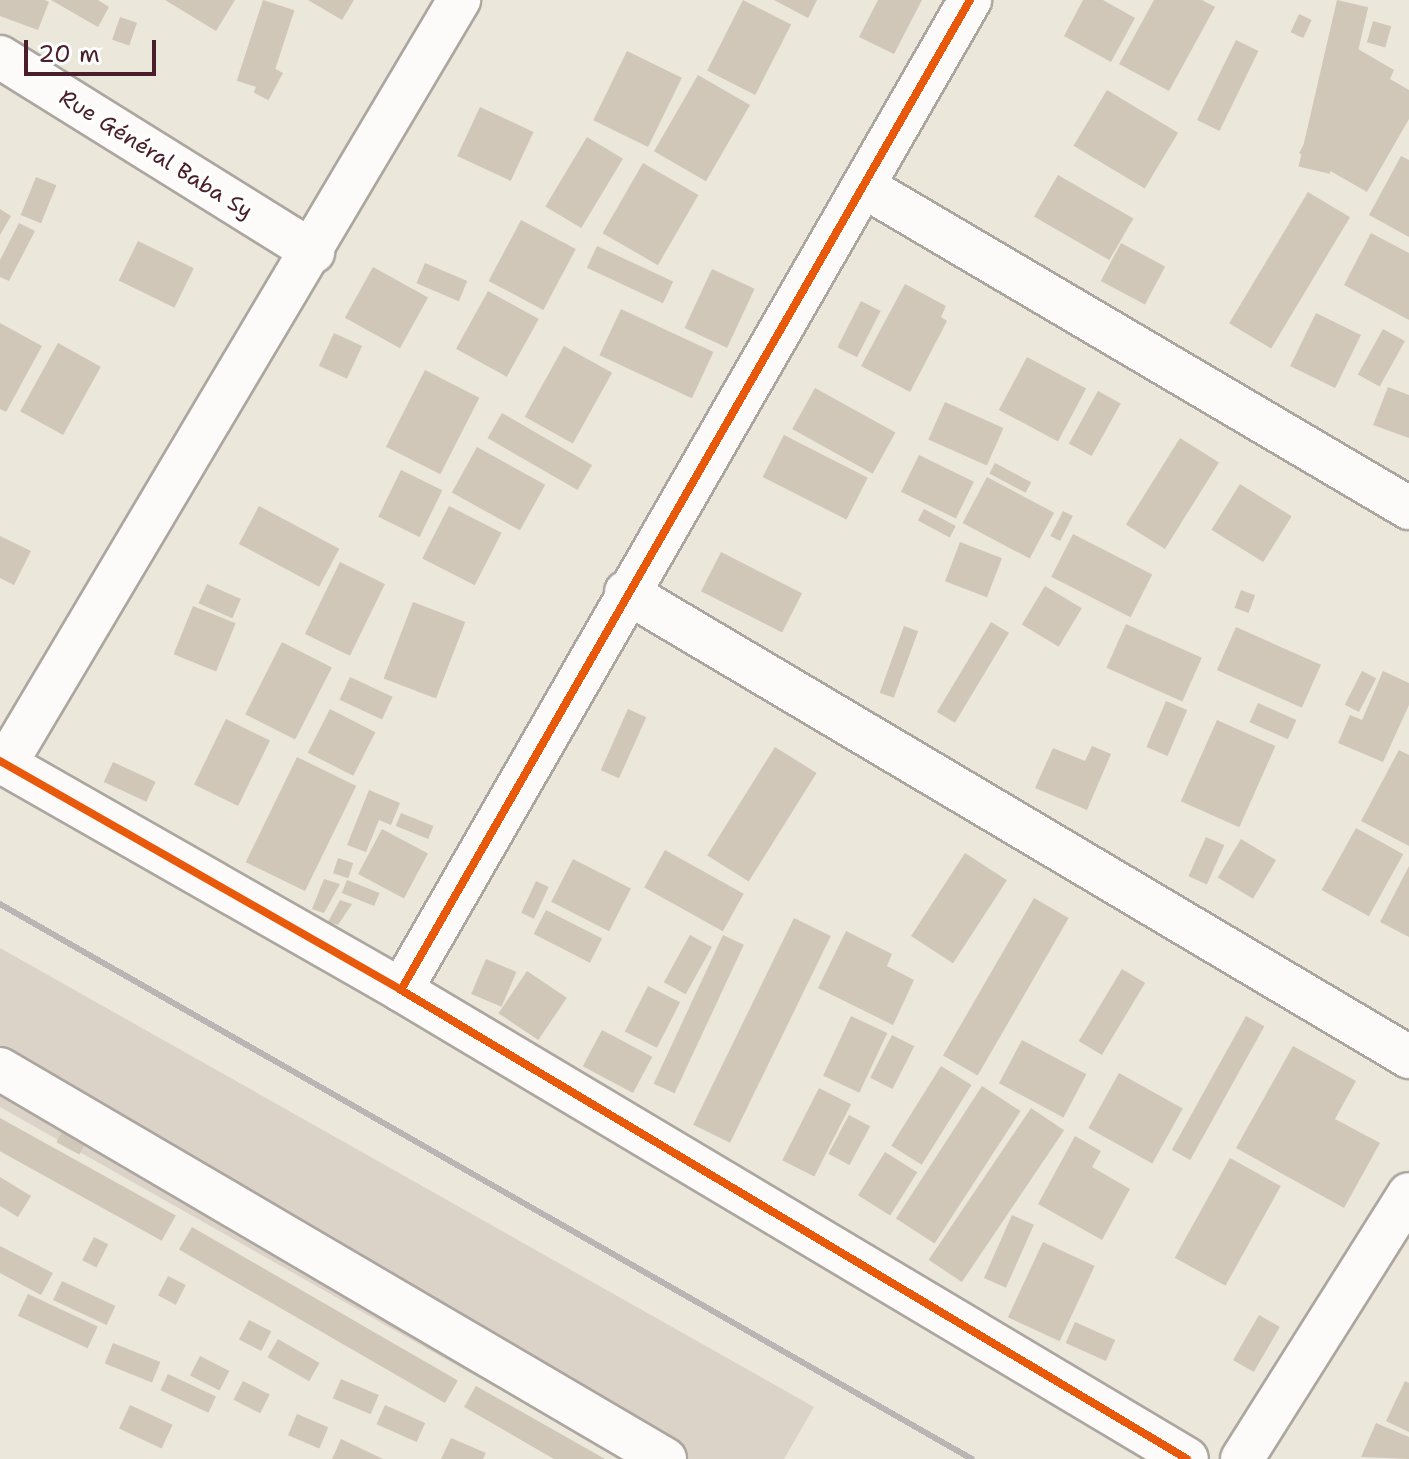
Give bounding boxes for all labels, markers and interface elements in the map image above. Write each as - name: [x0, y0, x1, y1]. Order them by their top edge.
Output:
- scale bar: [28, 24, 160, 74]
- text: 20 m: [38, 38, 100, 70]
- street label: Rue Général Baba Sy: [55, 84, 257, 224]

